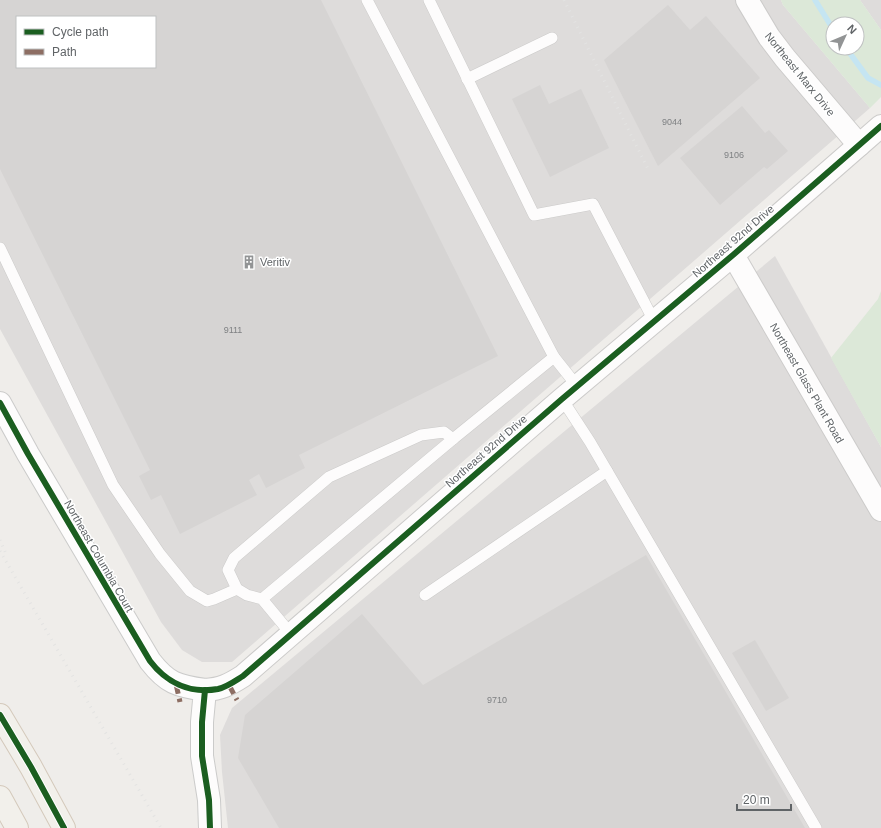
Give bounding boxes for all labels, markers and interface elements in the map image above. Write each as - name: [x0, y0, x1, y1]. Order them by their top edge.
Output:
- legend: [16, 16, 156, 68]
- north arrow: [825, 16, 865, 56]
- text: N: [845, 22, 859, 36]
- text: Cycle path: [52, 25, 109, 39]
- street label: Northeast Marx Drive: [763, 30, 837, 118]
- text: Path: [52, 45, 77, 59]
- house number: 9044: [662, 117, 682, 127]
- house number: 9106: [724, 150, 744, 160]
- street label: Northeast 92nd Drive: [690, 202, 776, 280]
- building icon: Veritiv: [241, 254, 257, 270]
- place label: Veritiv: [260, 256, 290, 268]
- street label: Northeast Glass Plant Road: [768, 321, 846, 445]
- house number: 9111: [224, 325, 242, 335]
- street label: Northeast 92nd Drive: [443, 412, 529, 490]
- street label: Northeast Columbia Court: [62, 498, 136, 614]
- house number: 9710: [487, 695, 507, 705]
- scale bar: [737, 786, 791, 812]
- text: 20 m: [743, 793, 770, 807]

